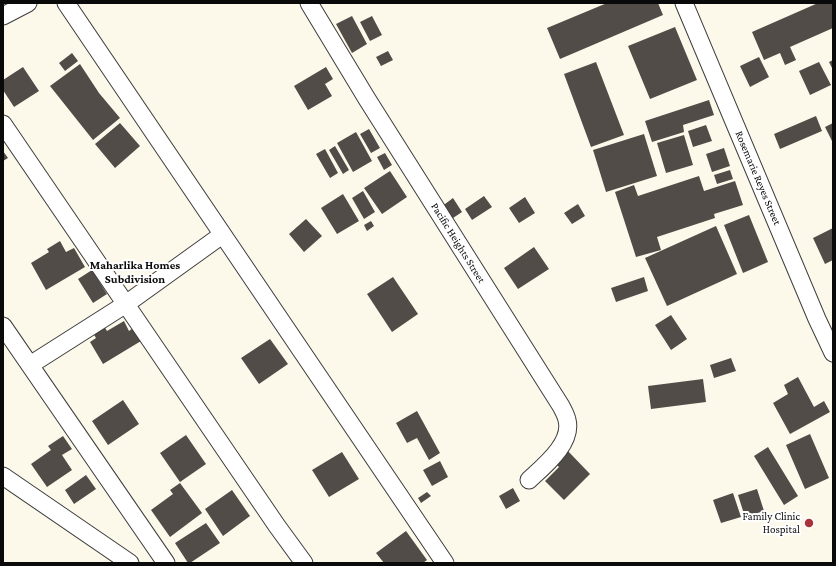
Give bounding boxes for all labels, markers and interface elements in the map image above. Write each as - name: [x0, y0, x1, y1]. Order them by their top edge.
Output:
- street label: Rosemarie Reyes Street: [732, 129, 784, 227]
- street label: Pacific Heights Street: [428, 200, 488, 286]
- district label: Maharlika Homes Subdivision: [90, 258, 180, 286]
- place label: Family Clinic Hospital: [742, 510, 800, 536]
- marker: Family Clinic Hospital: [803, 517, 815, 529]

